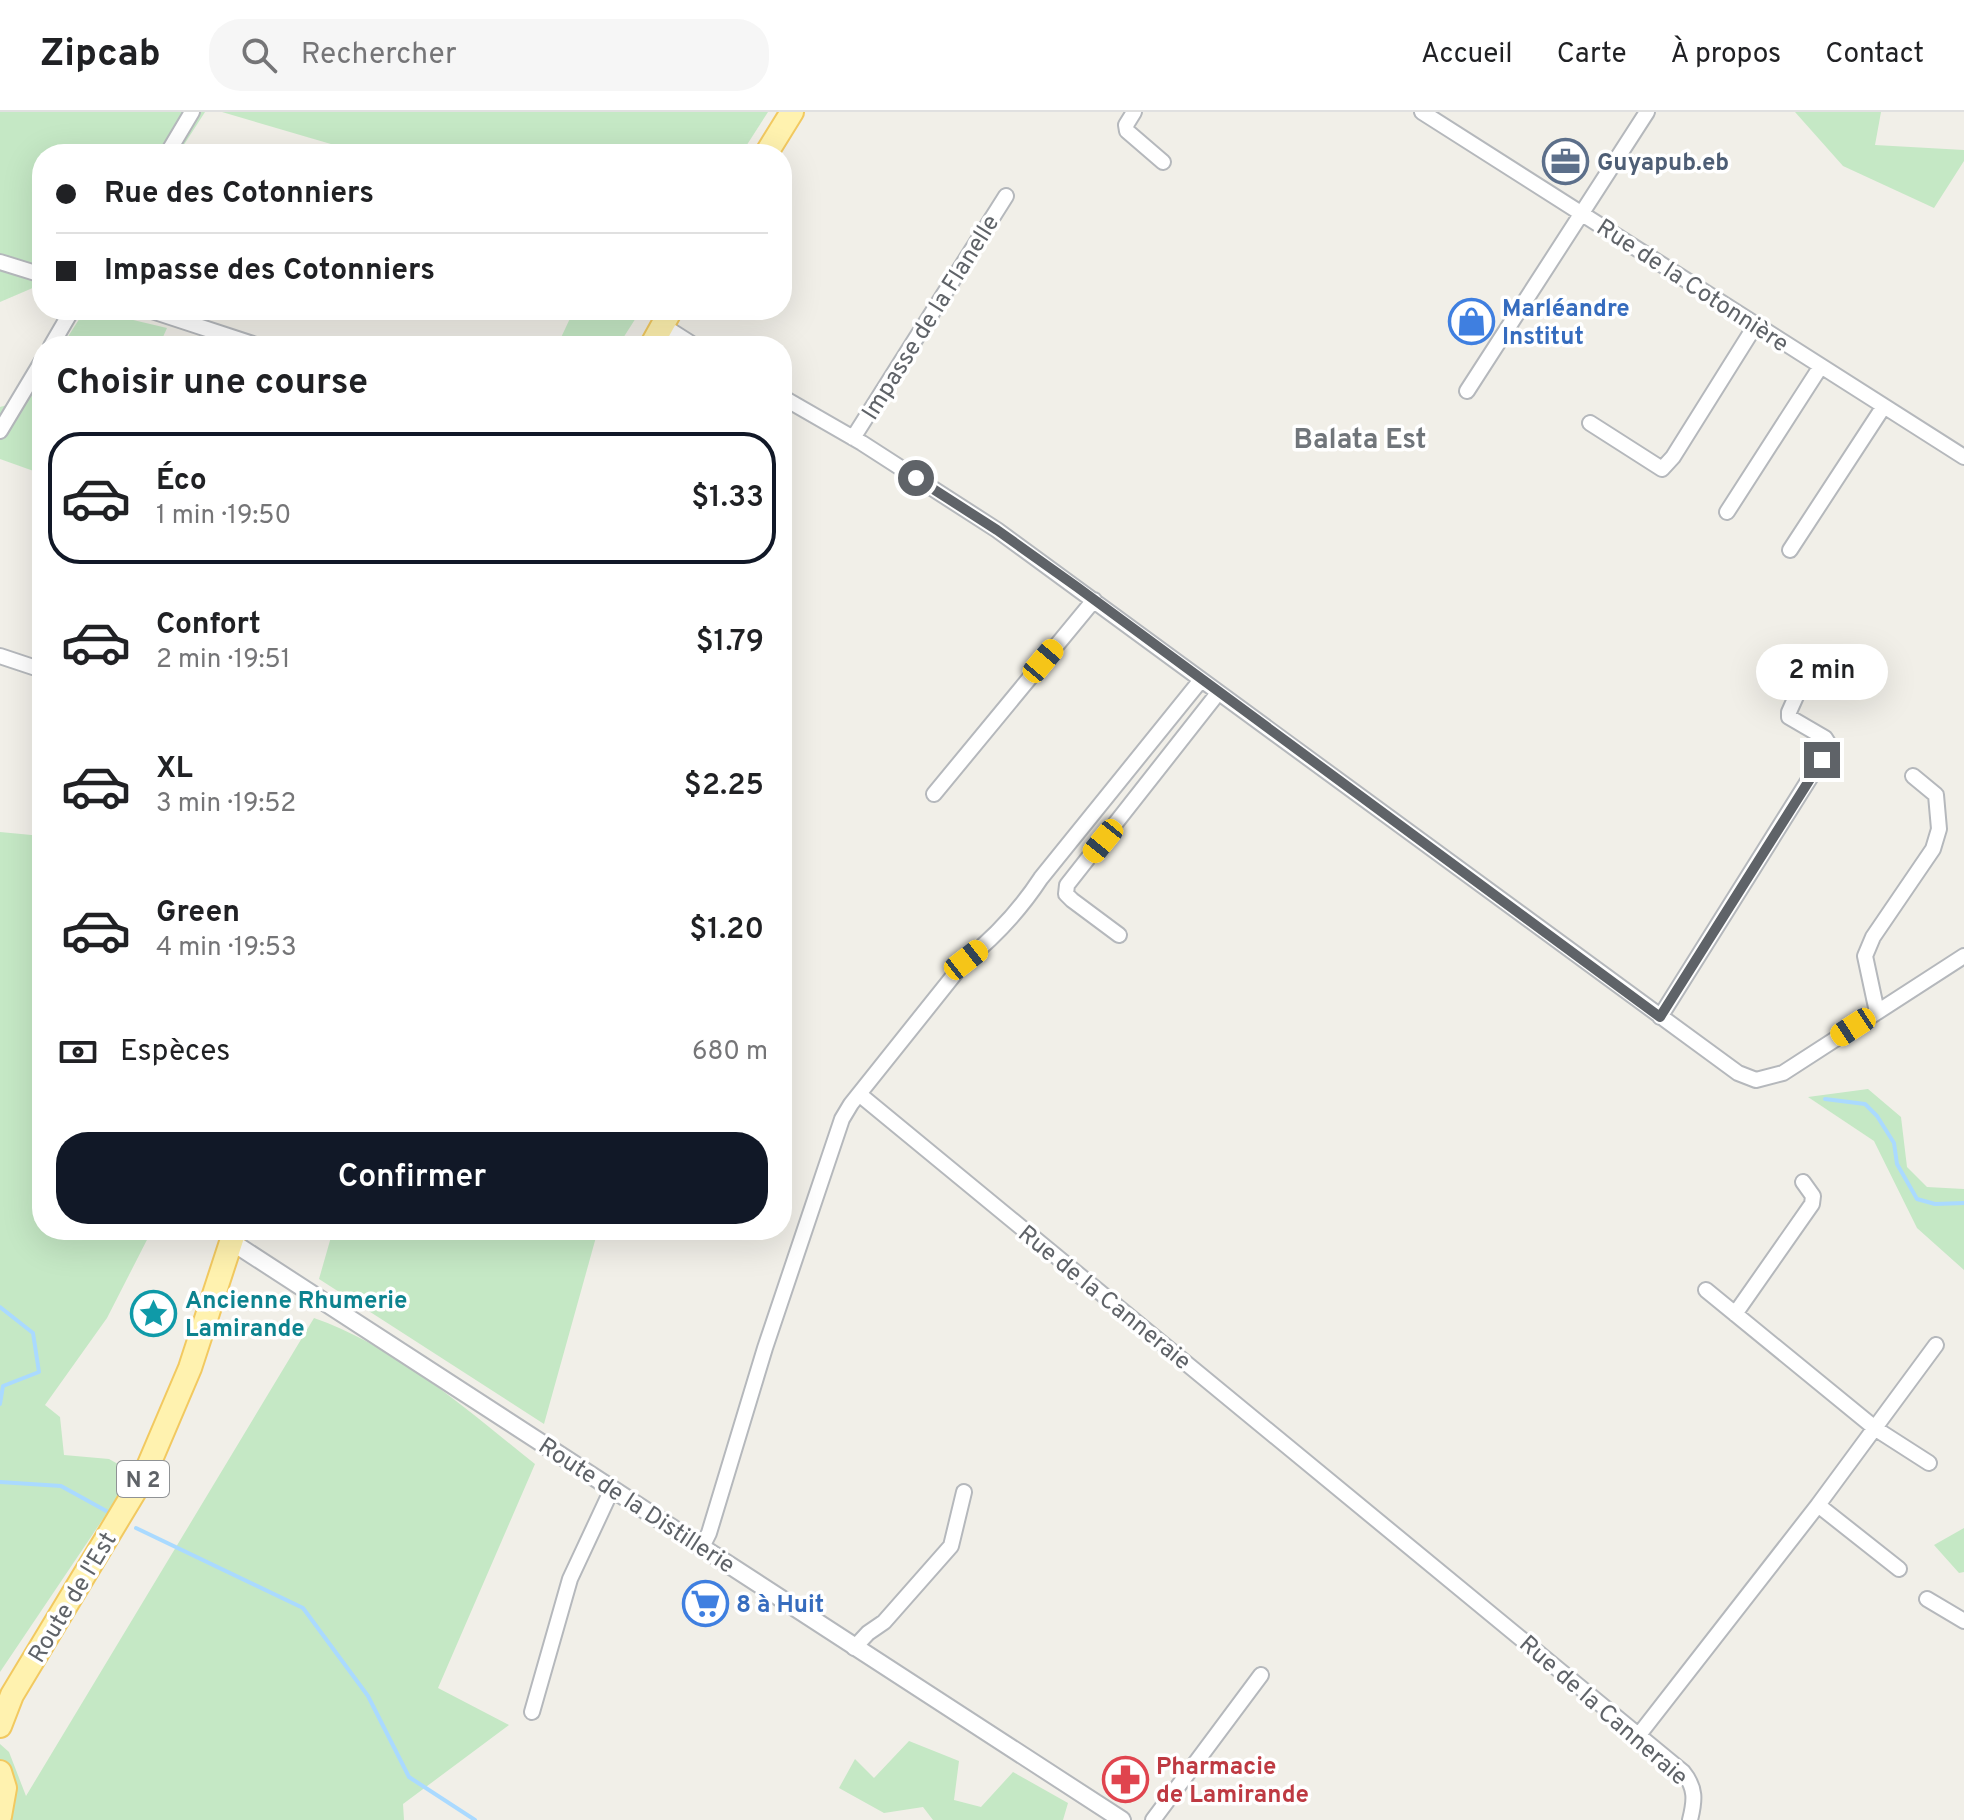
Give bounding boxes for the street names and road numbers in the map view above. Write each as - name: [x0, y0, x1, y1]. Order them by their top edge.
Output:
- street label: Impasse de la Flanelle: [856, 210, 1007, 426]
- street label: Rue de la Cotonnière: [1590, 213, 1794, 360]
- street label: Rue de la Canneraie: [1011, 1220, 1196, 1378]
- street label: Route de la Distillerie: [532, 1432, 740, 1581]
- road number: N 2: [117, 1461, 169, 1497]
- street label: Route de l'Est: [23, 1527, 124, 1669]
- street label: Rue de la Canneraie: [1512, 1630, 1693, 1793]

